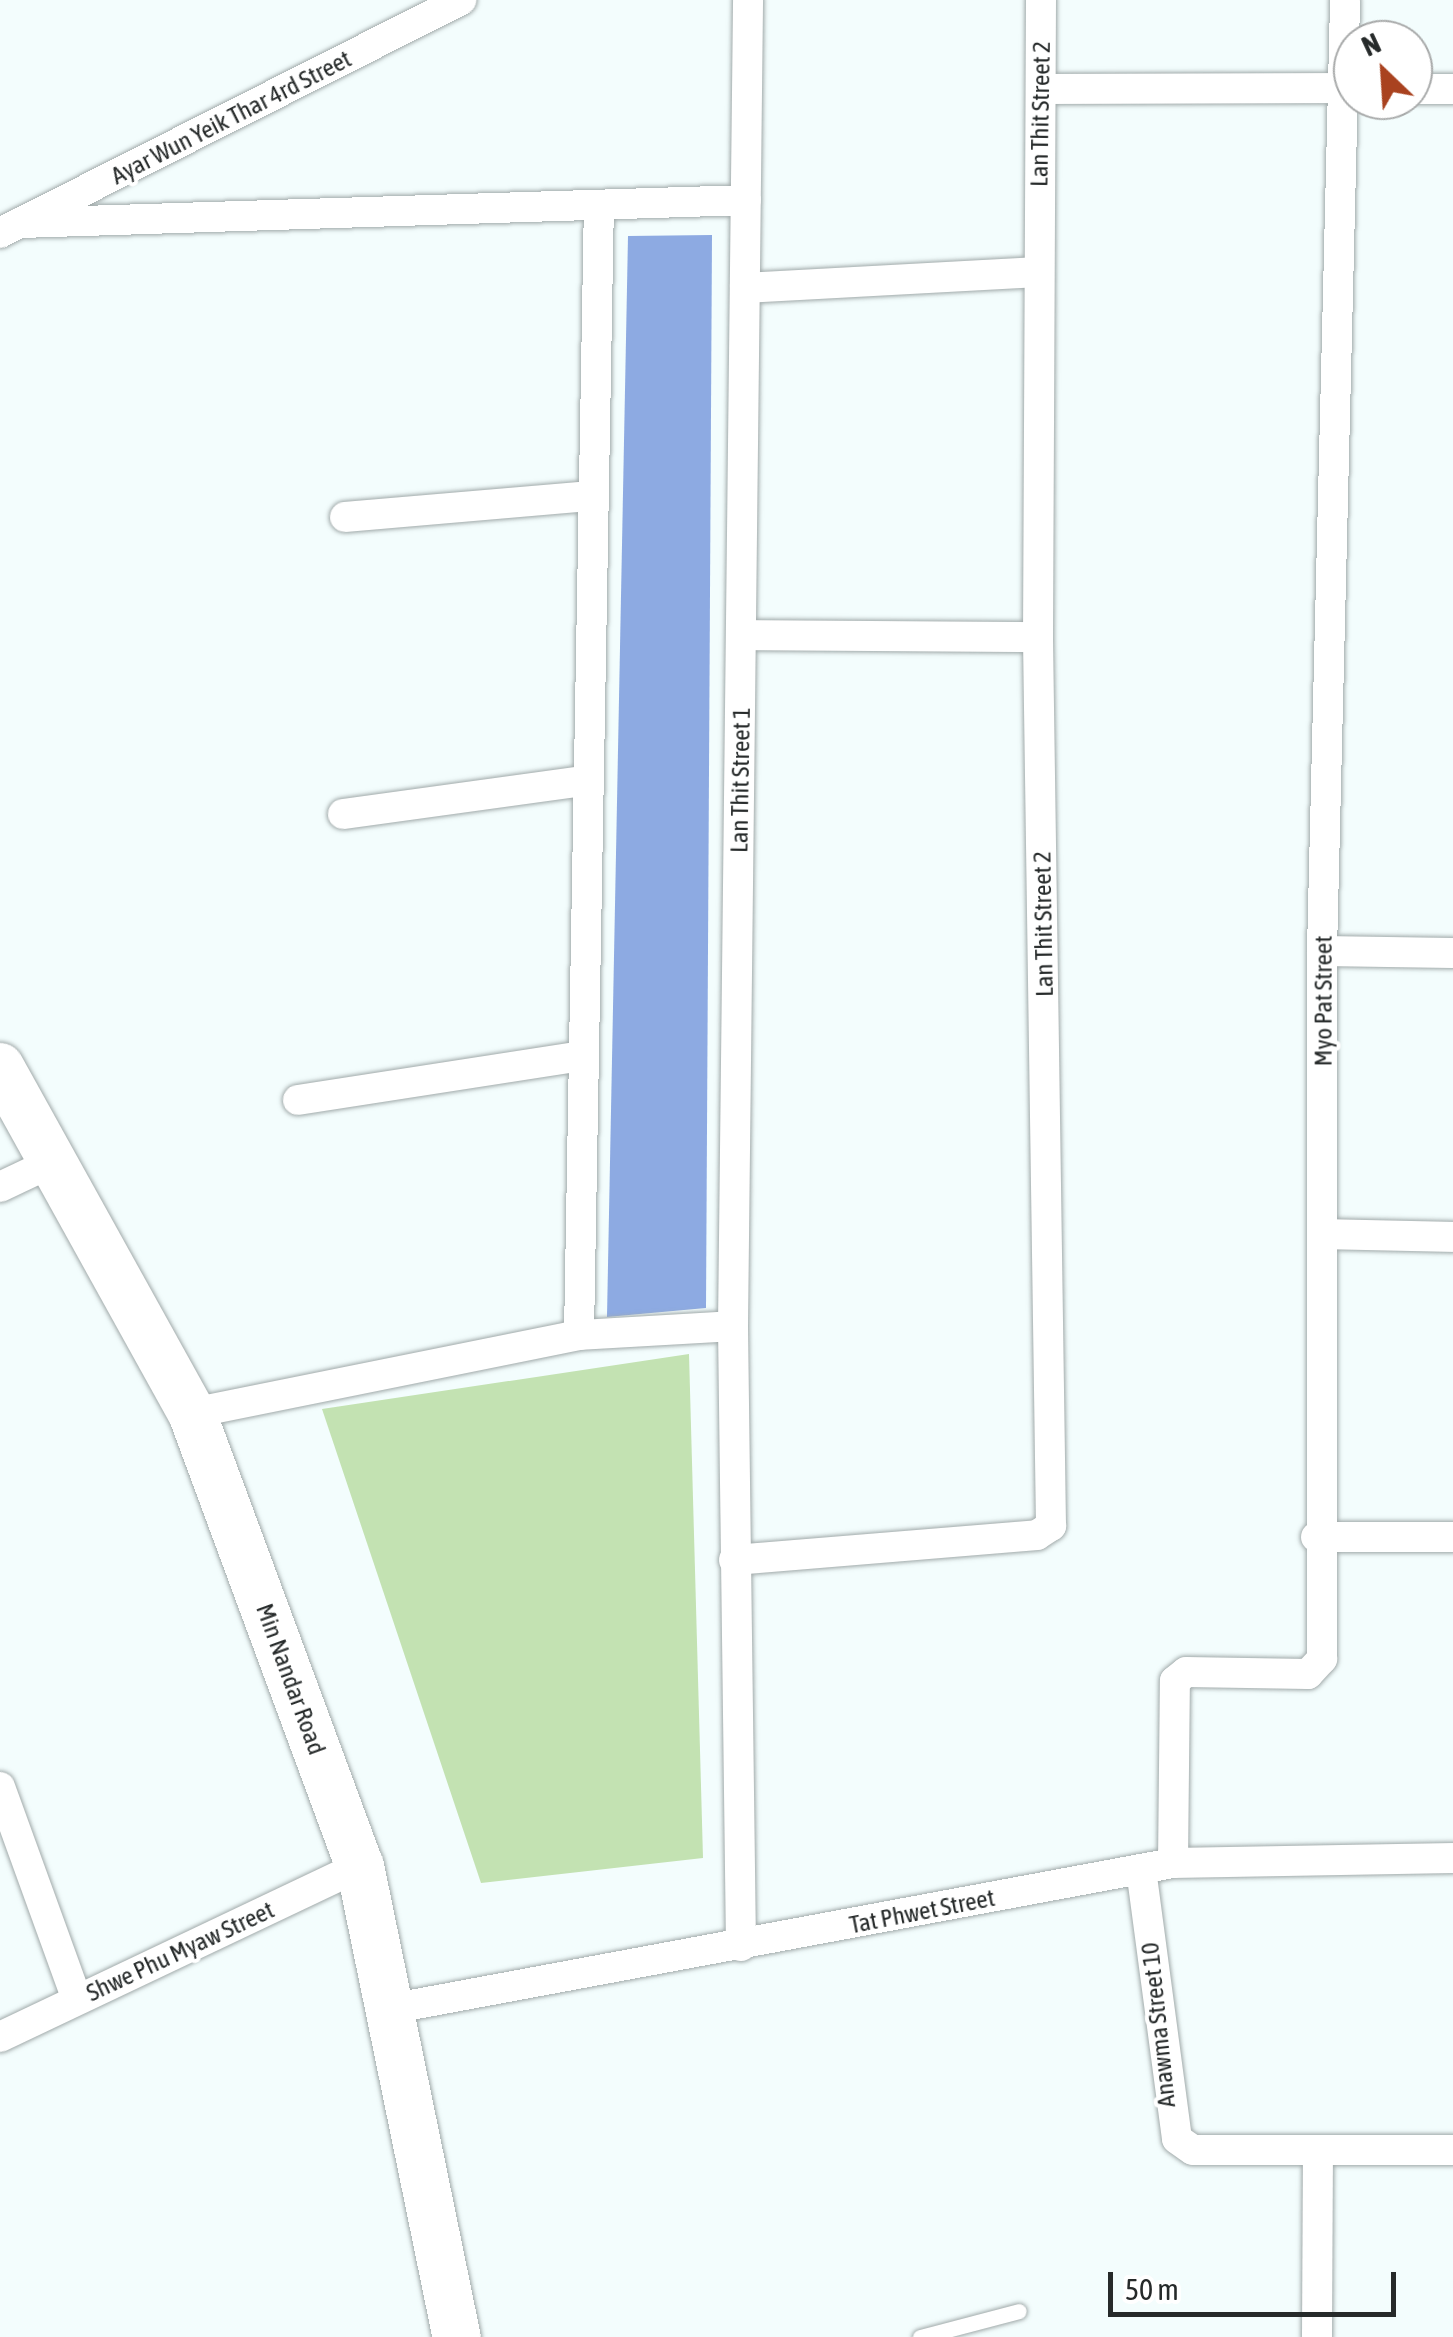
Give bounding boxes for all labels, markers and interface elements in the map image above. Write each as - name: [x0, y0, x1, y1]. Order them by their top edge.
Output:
- north arrow: [1333, 20, 1433, 120]
- text: N: [1357, 27, 1385, 63]
- street label: Lan Thit Street 2: [1024, 41, 1056, 187]
- street label: Ayar Wun Yeik Thar 4rd Street: [106, 43, 356, 191]
- street label: Lan Thit Street 1: [724, 707, 756, 853]
- street label: Lan Thit Street 2: [1027, 851, 1059, 997]
- street label: Myo Pat Street: [1308, 936, 1338, 1066]
- street label: Min Nandar Road: [250, 1599, 332, 1759]
- street label: Tat Phwet Street: [847, 1882, 997, 1940]
- street label: Shwe Phu Myaw Street: [81, 1894, 279, 2008]
- street label: Anawma Street 10: [1134, 1941, 1182, 2109]
- scale bar: [1113, 2252, 1400, 2314]
- text: 50 m: [1125, 2272, 1179, 2306]

